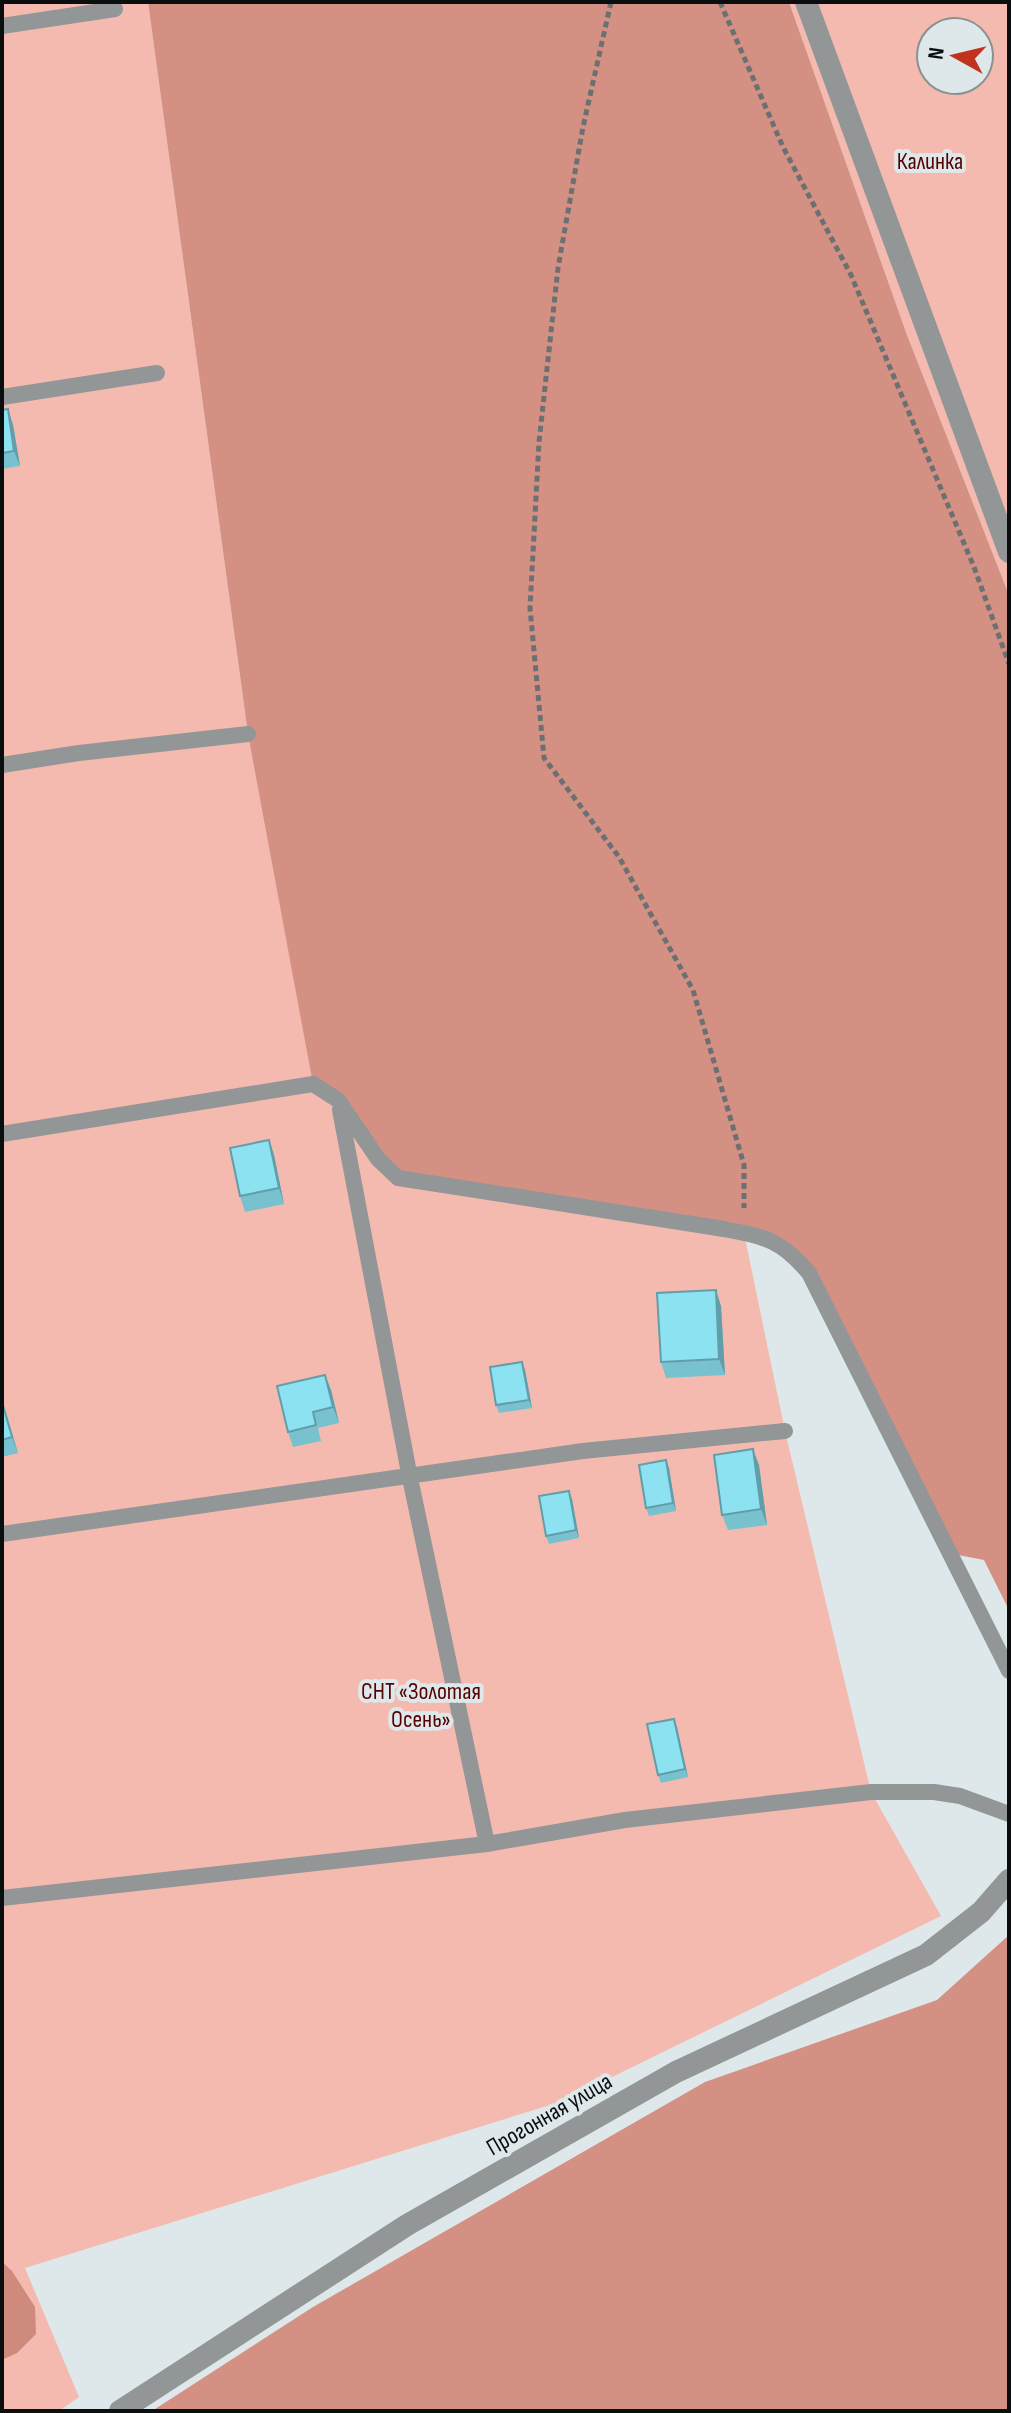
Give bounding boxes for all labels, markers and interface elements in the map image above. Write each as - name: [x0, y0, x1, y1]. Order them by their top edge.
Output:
- north arrow: [915, 16, 995, 96]
- text: N: [922, 46, 951, 61]
- park label: Калинка: [897, 147, 963, 176]
- park label: СНТ «Золотая Осень»: [361, 1677, 481, 1734]
- street label: Прогонная улица: [481, 2067, 617, 2162]

